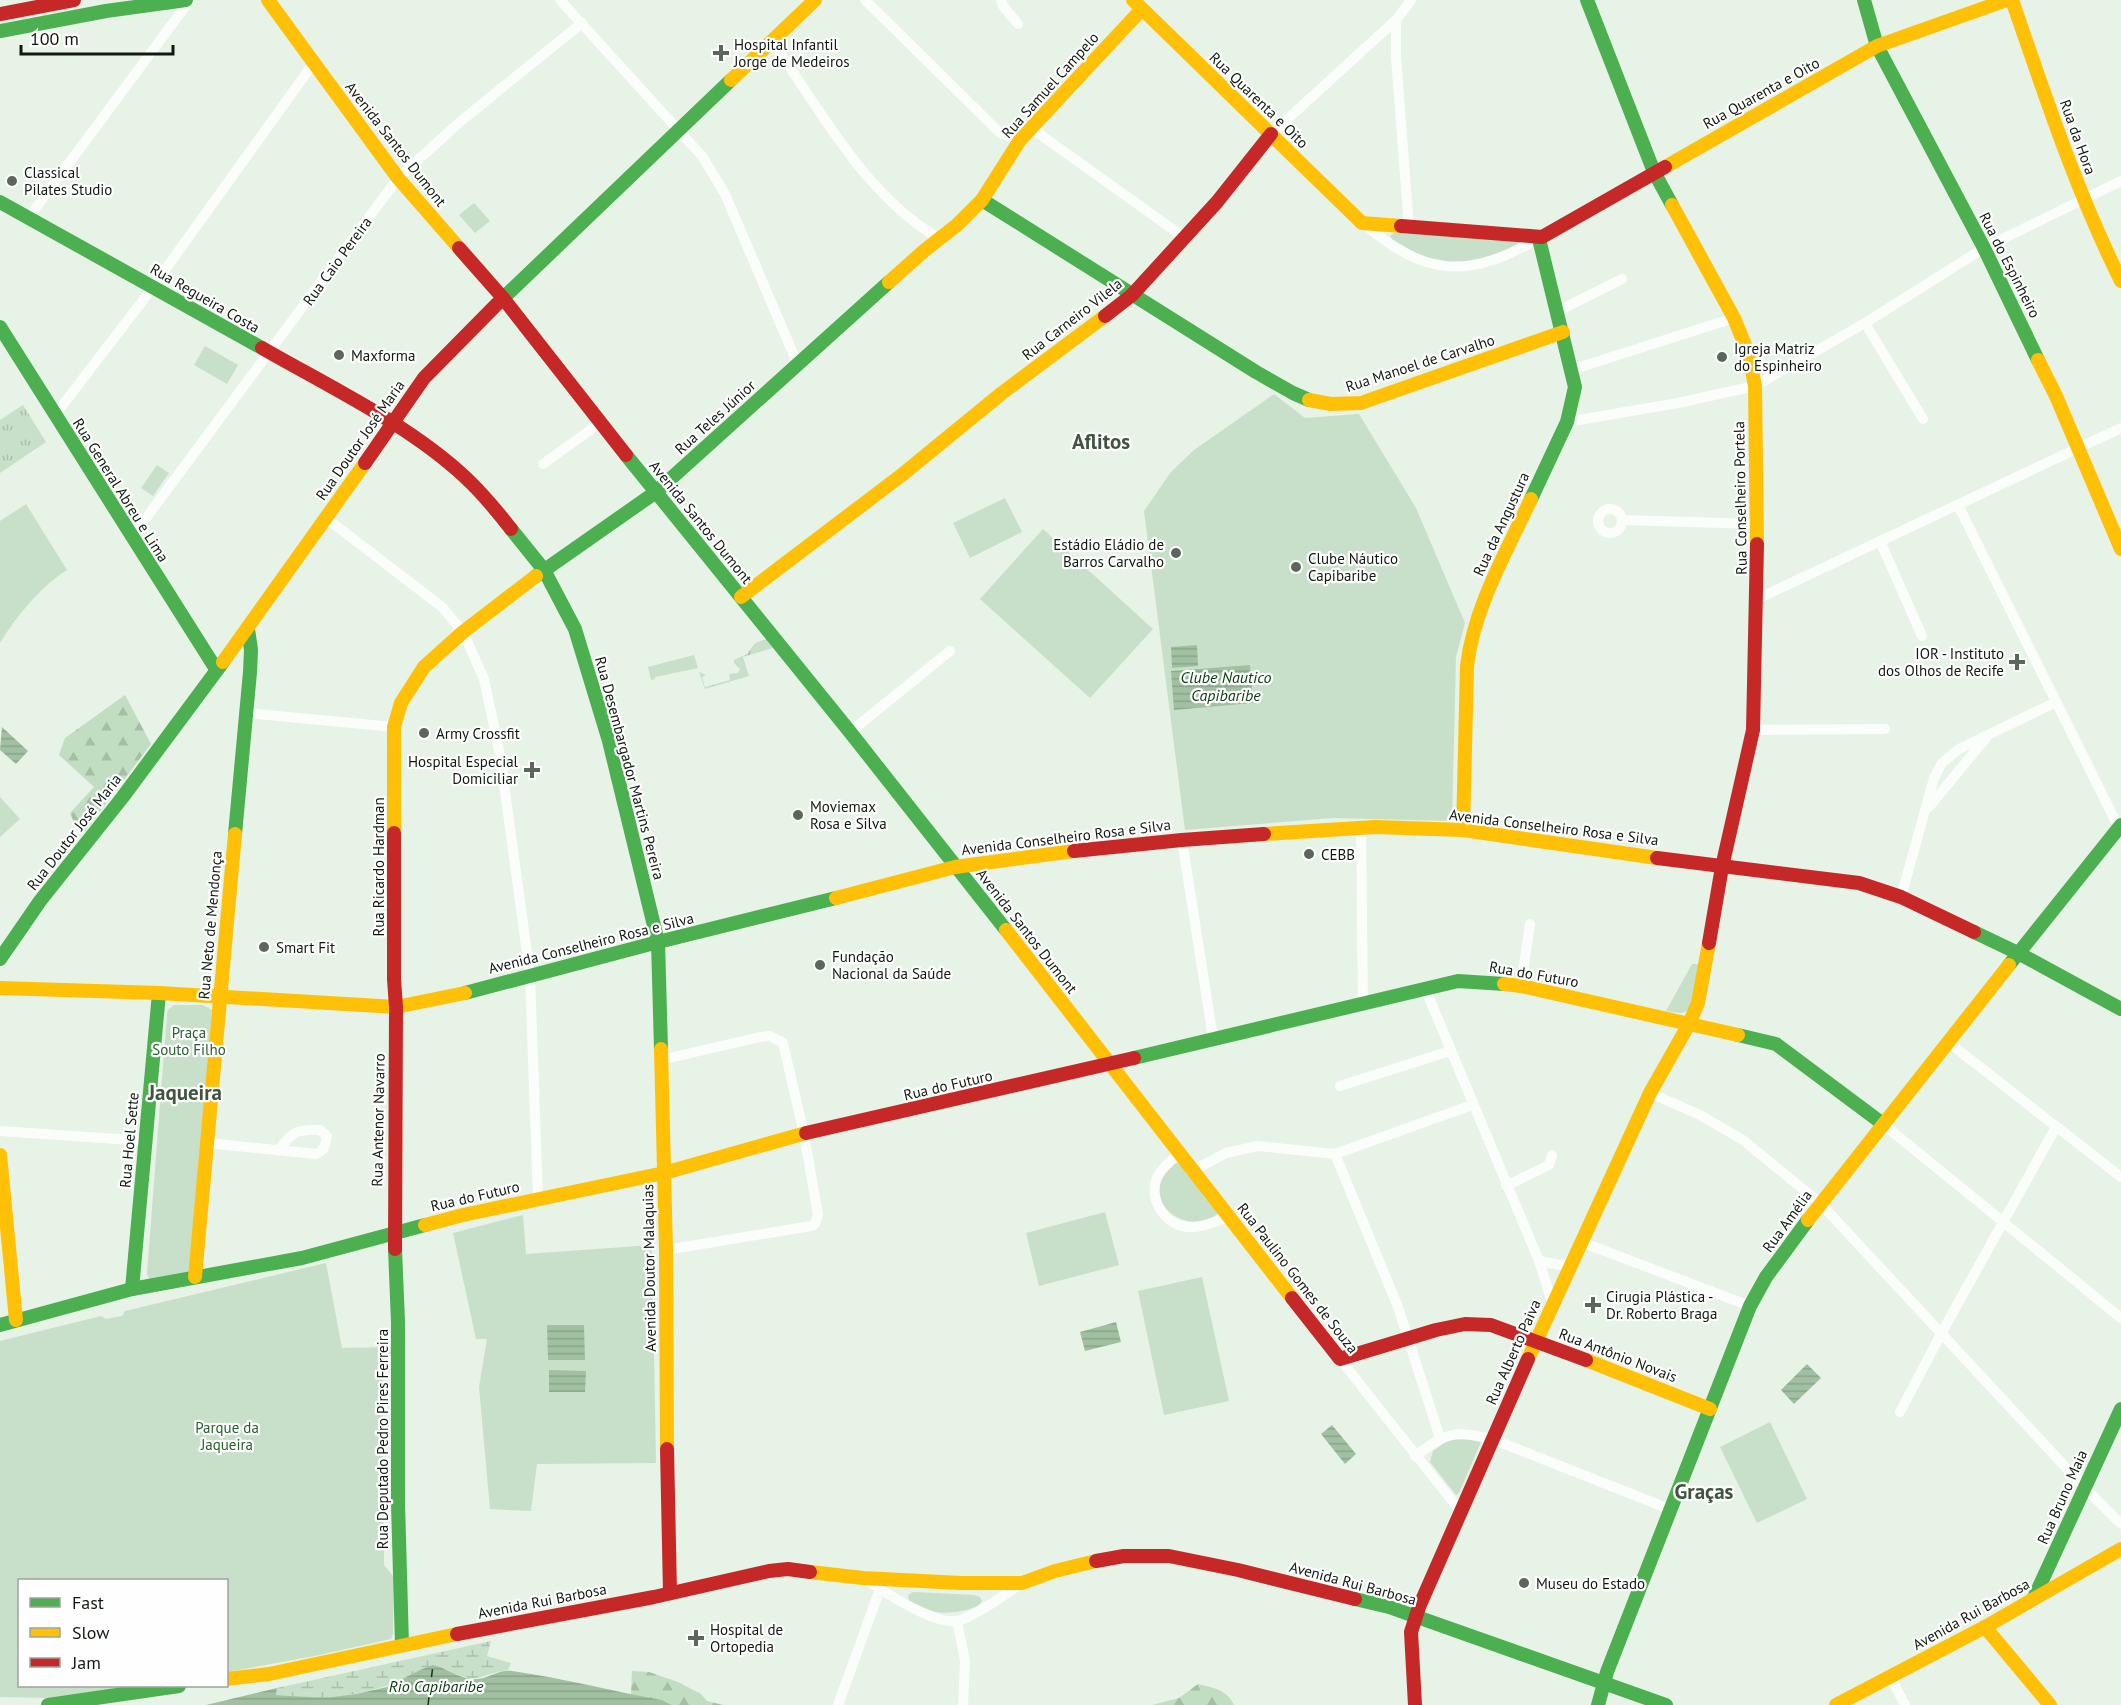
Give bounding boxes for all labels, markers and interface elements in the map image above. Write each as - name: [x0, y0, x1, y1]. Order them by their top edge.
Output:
- scale bar: [21, 18, 172, 56]
- text: 100 m: [30, 27, 79, 50]
- street label: Rua Samuel Campelo: [997, 28, 1103, 142]
- place label: Hospital Infantil Jorge de Medeiros: [733, 35, 850, 71]
- marker: Hospital Infantil Jorge de Medeiros: [712, 44, 730, 62]
- street label: Rua Quarenta e Oito: [1205, 48, 1313, 152]
- street label: Rua Quarenta e Oito: [1699, 53, 1823, 133]
- street label: Avenida Santos Dumont: [341, 78, 451, 210]
- street label: Rua da Hora: [2056, 97, 2100, 177]
- place label: Classical Pilates Studio: [24, 163, 112, 199]
- marker: Classical Pilates Studio: [5, 174, 19, 188]
- street label: Rua do Espinheiro: [1975, 209, 2045, 321]
- street label: Rua Caio Pereira: [298, 213, 376, 309]
- street label: Rua Regueira Costa: [147, 259, 263, 337]
- street label: Rua Carneiro Vilela: [1018, 274, 1126, 364]
- street label: Rua Manoel de Carvalho: [1343, 330, 1497, 396]
- place label: Igreja Matriz do Espinheiro: [1734, 339, 1822, 375]
- place label: Maxforma: [351, 346, 415, 365]
- marker: Maxforma: [332, 348, 346, 362]
- marker: Igreja Matriz do Espinheiro: [1715, 350, 1729, 364]
- street label: Rua Doutor José Maria: [311, 376, 409, 504]
- street label: Rua Teles Júnior: [671, 376, 759, 458]
- street label: Rua General Abreu e Lima: [69, 415, 173, 565]
- street label: Rua Conselheiro Portela: [1729, 421, 1751, 575]
- district label: Aflitos: [1072, 428, 1130, 455]
- street label: Avenida Santos Dumont: [645, 457, 757, 587]
- street label: Rua da Angustura: [1469, 469, 1533, 579]
- place label: Estádio Eládio de Barros Carvalho: [1053, 535, 1164, 571]
- marker: Estádio Eládio de Barros Carvalho: [1169, 546, 1183, 560]
- place label: Clube Náutico Capibaribe: [1308, 549, 1398, 585]
- marker: Clube Náutico Capibaribe: [1289, 560, 1303, 574]
- place label: IOR - Instituto dos Olhos de Recife: [1878, 644, 2004, 680]
- marker: IOR - Instituto dos Olhos de Recife: [2008, 653, 2026, 671]
- street label: Rua Desembargador Martins Pereira: [591, 654, 669, 882]
- water label: Clube Nautico Capibaribe: [1181, 667, 1271, 705]
- place label: Army Crossfit: [436, 724, 520, 743]
- marker: Army Crossfit: [417, 726, 431, 740]
- place label: Hospital Especial Domiciliar: [408, 752, 519, 788]
- marker: Hospital Especial Domiciliar: [523, 761, 541, 779]
- street label: Rua Doutor José Maria: [23, 770, 125, 894]
- street label: Rua Ricardo Hardman: [369, 797, 388, 937]
- place label: Moviemax Rosa e Silva: [810, 797, 887, 833]
- street label: Avenida Conselheiro Rosa e Silva: [1448, 805, 1660, 849]
- marker: Moviemax Rosa e Silva: [791, 808, 805, 822]
- street label: Avenida Conselheiro Rosa e Silva: [960, 815, 1172, 859]
- place label: CEBB: [1321, 845, 1355, 864]
- marker: CEBB: [1302, 847, 1316, 861]
- street label: Rua Neto de Mendonça: [194, 850, 226, 1000]
- street label: Avenida Santos Dumont: [972, 865, 1082, 997]
- street label: Avenida Conselheiro Rosa e Silva: [486, 908, 696, 978]
- place label: Smart Fit: [276, 938, 335, 957]
- marker: Smart Fit: [257, 940, 271, 954]
- place label: Fundação Nacional da Saúde: [832, 947, 951, 983]
- street label: Rua do Futuro: [1488, 957, 1580, 991]
- marker: Fundação Nacional da Saúde: [813, 958, 827, 972]
- park label: Praça Souto Filho: [152, 1023, 226, 1059]
- street label: Rua Antenor Navarro: [367, 1053, 389, 1187]
- street label: Rua do Futuro: [902, 1066, 994, 1104]
- district label: Jaqueira: [147, 1079, 222, 1106]
- street label: Rua Hoel Sette: [115, 1092, 143, 1188]
- street label: Rua do Futuro: [429, 1177, 521, 1215]
- street label: Avenida Doutor Malaquias: [638, 1184, 660, 1352]
- street label: Rua Amélia: [1758, 1186, 1816, 1256]
- street label: Rua Paulino Gomes de Souza: [1233, 1199, 1363, 1357]
- place label: Cirugia Plástica - Dr. Roberto Braga: [1606, 1287, 1717, 1323]
- street label: Rua Alberto Paiva: [1481, 1296, 1545, 1408]
- marker: Cirugia Plástica - Dr. Roberto Braga: [1584, 1296, 1602, 1314]
- street label: Rua Antônio Novais: [1556, 1324, 1680, 1386]
- street label: Rua Deputado Pedro Pires Ferreira: [373, 1329, 392, 1549]
- park label: Parque da Jaqueira: [195, 1418, 259, 1454]
- street label: Rua Bruno Maia: [2033, 1447, 2091, 1547]
- district label: Graças: [1675, 1478, 1734, 1505]
- street label: Avenida Rui Barbosa: [1287, 1557, 1419, 1609]
- place label: Museu do Estado: [1536, 1574, 1645, 1593]
- street label: Avenida Rui Barbosa: [1909, 1574, 2033, 1654]
- marker: Museu do Estado: [1517, 1576, 1531, 1590]
- legend: [18, 1579, 228, 1687]
- street label: Avenida Rui Barbosa: [476, 1579, 608, 1623]
- text: Fast: [72, 1591, 104, 1614]
- place label: Hospital de Ortopedia: [710, 1620, 783, 1656]
- text: Slow: [72, 1621, 110, 1644]
- marker: Hospital de Ortopedia: [687, 1629, 705, 1647]
- text: Jam: [71, 1651, 101, 1674]
- water label: Rio Capibaribe: [389, 1676, 484, 1696]

